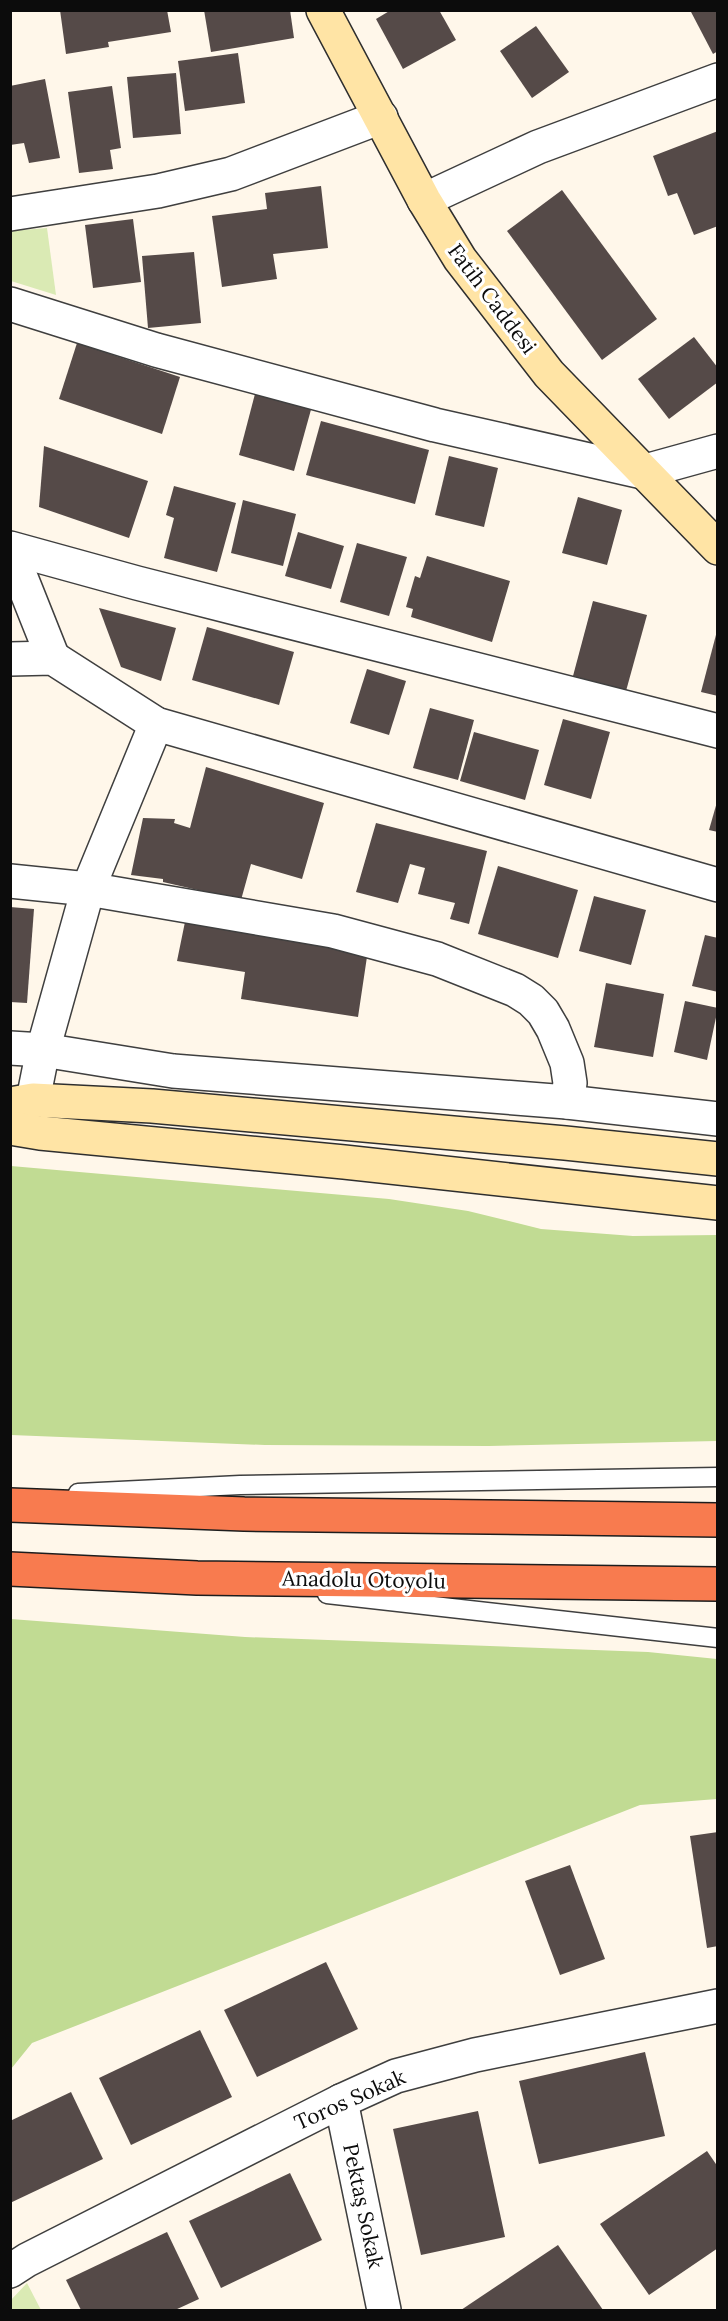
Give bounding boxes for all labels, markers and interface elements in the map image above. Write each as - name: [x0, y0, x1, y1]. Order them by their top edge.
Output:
- street label: Fatih Caddesi: [442, 238, 543, 359]
- street label: Anadolu Otoyolu: [281, 1565, 446, 1594]
- street label: Toros Sokak: [290, 2063, 410, 2136]
- street label: Pektaş Sokak: [337, 2141, 390, 2272]

